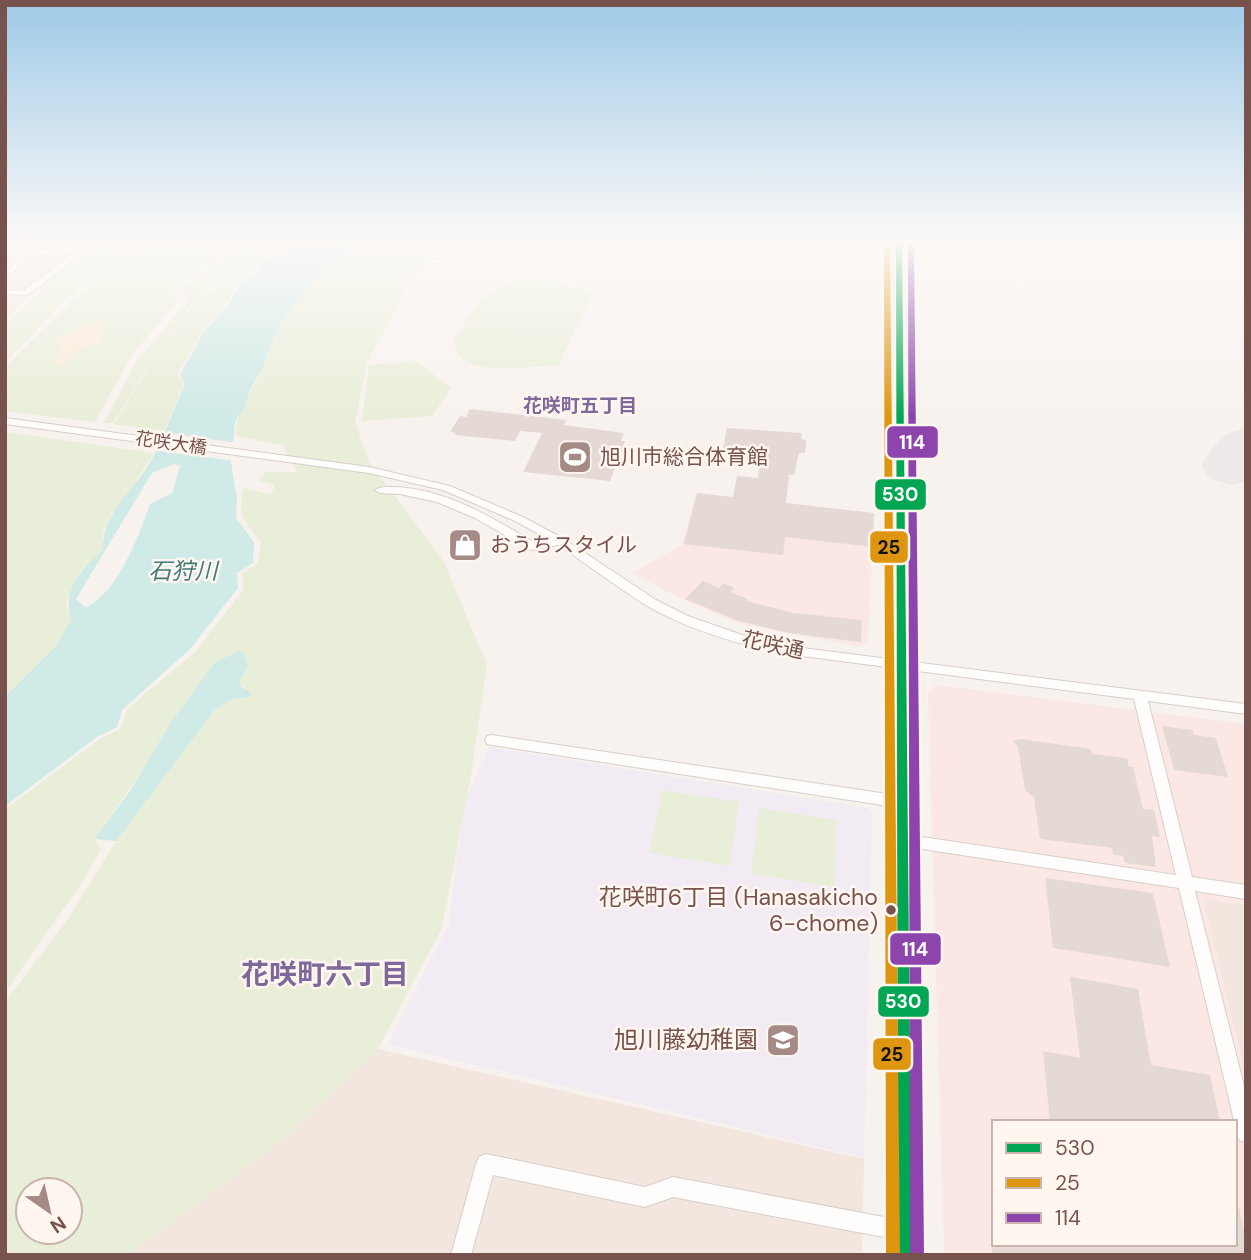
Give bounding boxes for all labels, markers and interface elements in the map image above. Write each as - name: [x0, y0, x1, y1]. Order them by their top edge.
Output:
- district label: 花咲町五丁目: [523, 393, 637, 418]
- line badge: 114: [886, 425, 939, 459]
- street label: 花咲大橋: [134, 426, 208, 460]
- text: 114: [899, 430, 925, 455]
- sports icon: 旭川市総合体育館: [556, 438, 594, 476]
- place label: 旭川市総合体育館: [600, 443, 768, 471]
- line badge: 530: [874, 478, 927, 511]
- text: 530: [882, 482, 918, 507]
- shop icon: おうちスタイル: [446, 526, 484, 564]
- line badge: 25: [869, 530, 909, 564]
- place label: おうちスタイル: [490, 531, 637, 559]
- text: 25: [878, 535, 900, 560]
- water label: 石狩川: [149, 556, 221, 586]
- street label: 花咲通: [739, 625, 807, 665]
- place label: 花咲町6丁目 (Hanasakicho 6-chome): [599, 882, 878, 938]
- marker: 花咲町6丁目 (Hanasakicho 6-chome): [884, 903, 898, 917]
- line badge: 114: [889, 932, 942, 966]
- text: 114: [902, 937, 928, 962]
- district label: 花咲町六丁目: [241, 956, 409, 993]
- line badge: 530: [877, 985, 930, 1018]
- text: 530: [885, 989, 921, 1014]
- school or university icon: 旭川藤幼稚園: [764, 1021, 802, 1059]
- place label: 旭川藤幼稚園: [614, 1024, 758, 1055]
- line badge: 25: [872, 1037, 912, 1071]
- text: 25: [881, 1042, 903, 1067]
- legend: [992, 1120, 1237, 1246]
- text: 530: [1055, 1134, 1095, 1162]
- text: 25: [1055, 1169, 1080, 1197]
- north arrow: [14, 1176, 84, 1246]
- text: 114: [1055, 1204, 1081, 1232]
- text: N: [45, 1210, 71, 1239]

